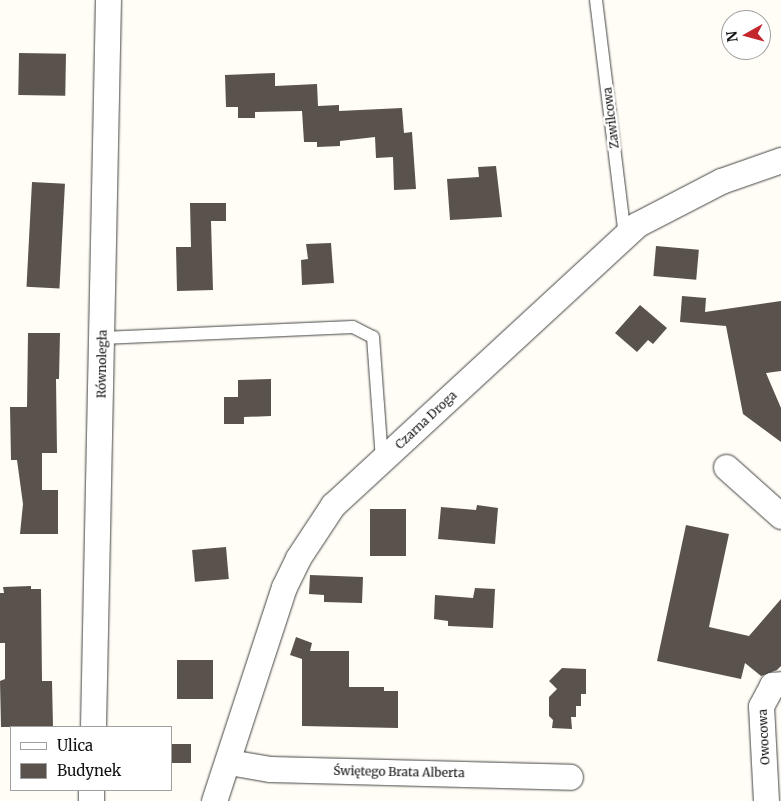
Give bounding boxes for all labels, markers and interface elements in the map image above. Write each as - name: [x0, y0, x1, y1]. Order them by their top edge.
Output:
- north arrow: [721, 10, 771, 60]
- text: N: [722, 30, 742, 43]
- street label: Zawilcowa: [600, 87, 622, 149]
- street label: Równoległa: [94, 330, 110, 398]
- street label: Czarna Droga: [392, 388, 460, 452]
- street label: Owocowa: [755, 709, 773, 765]
- legend: [10, 726, 172, 791]
- text: Ulica: [57, 736, 93, 755]
- text: Budynek: [57, 761, 121, 780]
- street label: Świętego Brata Alberta: [333, 764, 465, 780]

